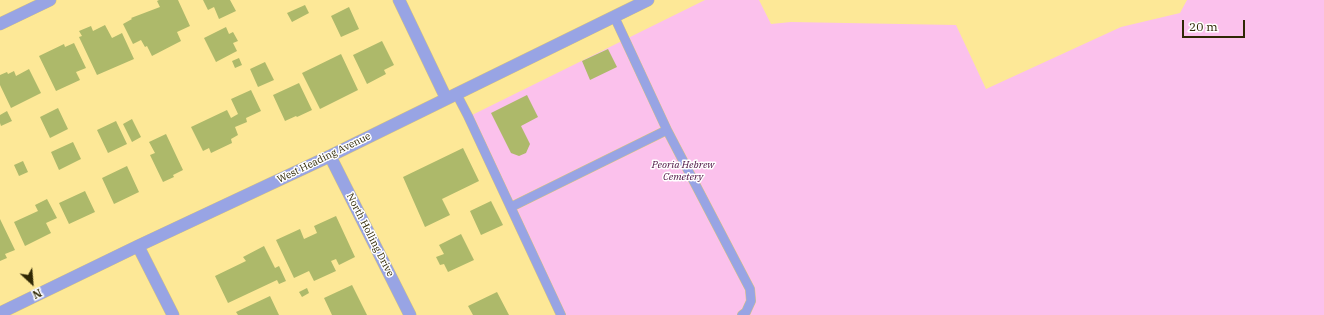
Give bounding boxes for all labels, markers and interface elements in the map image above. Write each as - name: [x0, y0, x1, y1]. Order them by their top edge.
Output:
- scale bar: [1184, 12, 1247, 38]
- text: 20 m: [1189, 19, 1218, 34]
- street label: West Heading Avenue: [275, 130, 373, 186]
- park label: Peoria Hebrew Cemetery: [652, 159, 714, 182]
- street label: North Holling Drive: [344, 191, 396, 279]
- north arrow: [12, 263, 52, 303]
- text: N: [30, 286, 44, 302]

